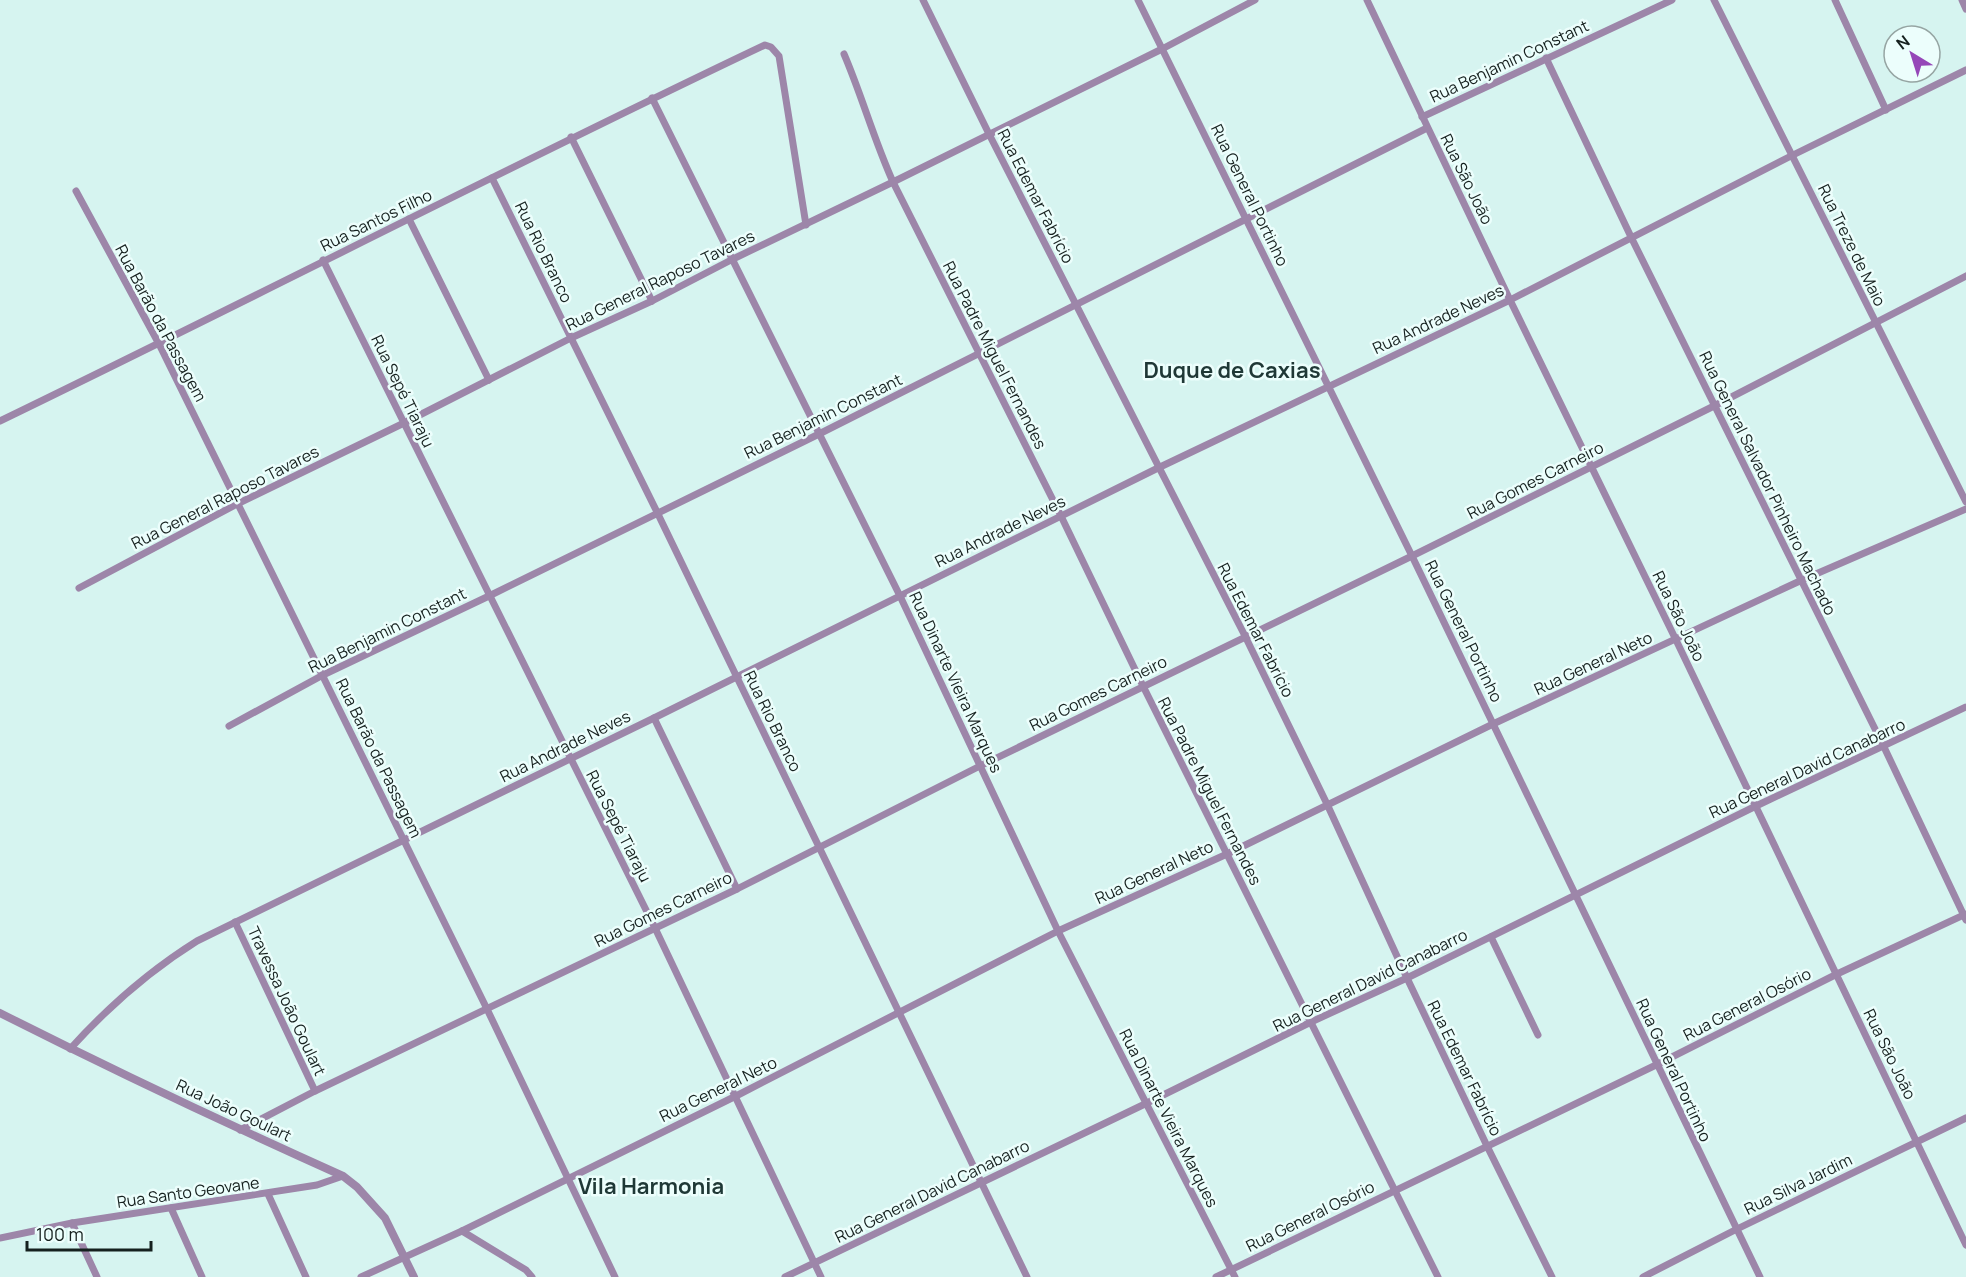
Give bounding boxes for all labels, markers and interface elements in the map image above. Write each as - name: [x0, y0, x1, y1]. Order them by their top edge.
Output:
- street label: Rua Benjamin Constant: [1426, 14, 1592, 108]
- north arrow: [1882, 24, 1942, 84]
- text: N: [1891, 30, 1914, 54]
- street label: Rua General Portinho: [1206, 120, 1294, 270]
- street label: Rua Edemar Fabrício: [993, 125, 1079, 267]
- street label: Rua São João: [1436, 130, 1498, 228]
- street label: Rua Treze de Maio: [1813, 180, 1891, 310]
- street label: Rua Santos Filho: [317, 183, 435, 257]
- street label: Rua Rio Branco: [510, 198, 578, 306]
- street label: Rua General Raposo Tavares: [562, 225, 758, 335]
- street label: Rua Barão da Passagem: [110, 241, 212, 405]
- street label: Rua Padre Miguel Fernandes: [938, 257, 1052, 453]
- street label: Rua Andrade Neves: [1369, 279, 1507, 359]
- street label: Rua Sepé Tiaraju: [366, 331, 440, 451]
- street label: Rua General Salvador Pinheiro Machado: [1694, 347, 1842, 619]
- district label: Duque de Caxias: [1143, 355, 1321, 385]
- street label: Rua Benjamin Constant: [740, 368, 906, 464]
- street label: Rua Gomes Carneiro: [1463, 436, 1607, 524]
- street label: Rua General Raposo Tavares: [127, 440, 323, 554]
- street label: Rua Andrade Neves: [931, 490, 1069, 572]
- street label: Rua General Portinho: [1420, 556, 1508, 706]
- street label: Rua Edemar Fabrício: [1213, 559, 1299, 701]
- street label: Rua São João: [1648, 567, 1710, 665]
- street label: Rua Benjamin Constant: [304, 582, 470, 678]
- street label: Rua Dinarte Vieira Marques: [904, 588, 1008, 776]
- street label: Rua General Neto: [1530, 626, 1656, 700]
- street label: Rua Gomes Carneiro: [1025, 650, 1171, 736]
- street label: Rua Rio Branco: [739, 667, 807, 775]
- street label: Rua Barão da Passagem: [331, 675, 427, 841]
- street label: Rua Padre Miguel Fernandes: [1153, 693, 1267, 889]
- street label: Rua Andrade Neves: [496, 705, 634, 787]
- street label: Rua General David Canabarro: [1705, 713, 1909, 823]
- street label: Rua Sepé Tiaraju: [581, 766, 657, 886]
- street label: Rua General Neto: [1091, 835, 1217, 909]
- street label: Rua Gomes Carneiro: [590, 866, 736, 952]
- street label: Travessa João Goulart: [243, 923, 331, 1079]
- street label: Rua General David Canabarro: [1269, 923, 1471, 1037]
- street label: Rua General Osório: [1679, 962, 1815, 1046]
- street label: Rua General Portinho: [1631, 995, 1717, 1145]
- street label: Rua Edemar Fabrício: [1423, 997, 1507, 1139]
- street label: Rua São João: [1859, 1005, 1921, 1103]
- street label: Rua Dinarte Vieira Marques: [1114, 1025, 1224, 1211]
- street label: Rua General Neto: [656, 1051, 780, 1127]
- street label: Rua João Goulart: [173, 1074, 295, 1146]
- street label: Rua General David Canabarro: [831, 1134, 1033, 1248]
- street label: Rua Silva Jardim: [1740, 1148, 1856, 1220]
- street label: Rua Santo Geovane: [115, 1171, 261, 1213]
- district label: Vila Harmonia: [578, 1171, 724, 1201]
- street label: Rua General Osório: [1242, 1175, 1378, 1257]
- scale bar: [27, 1214, 152, 1252]
- text: 100 m: [36, 1222, 84, 1246]

